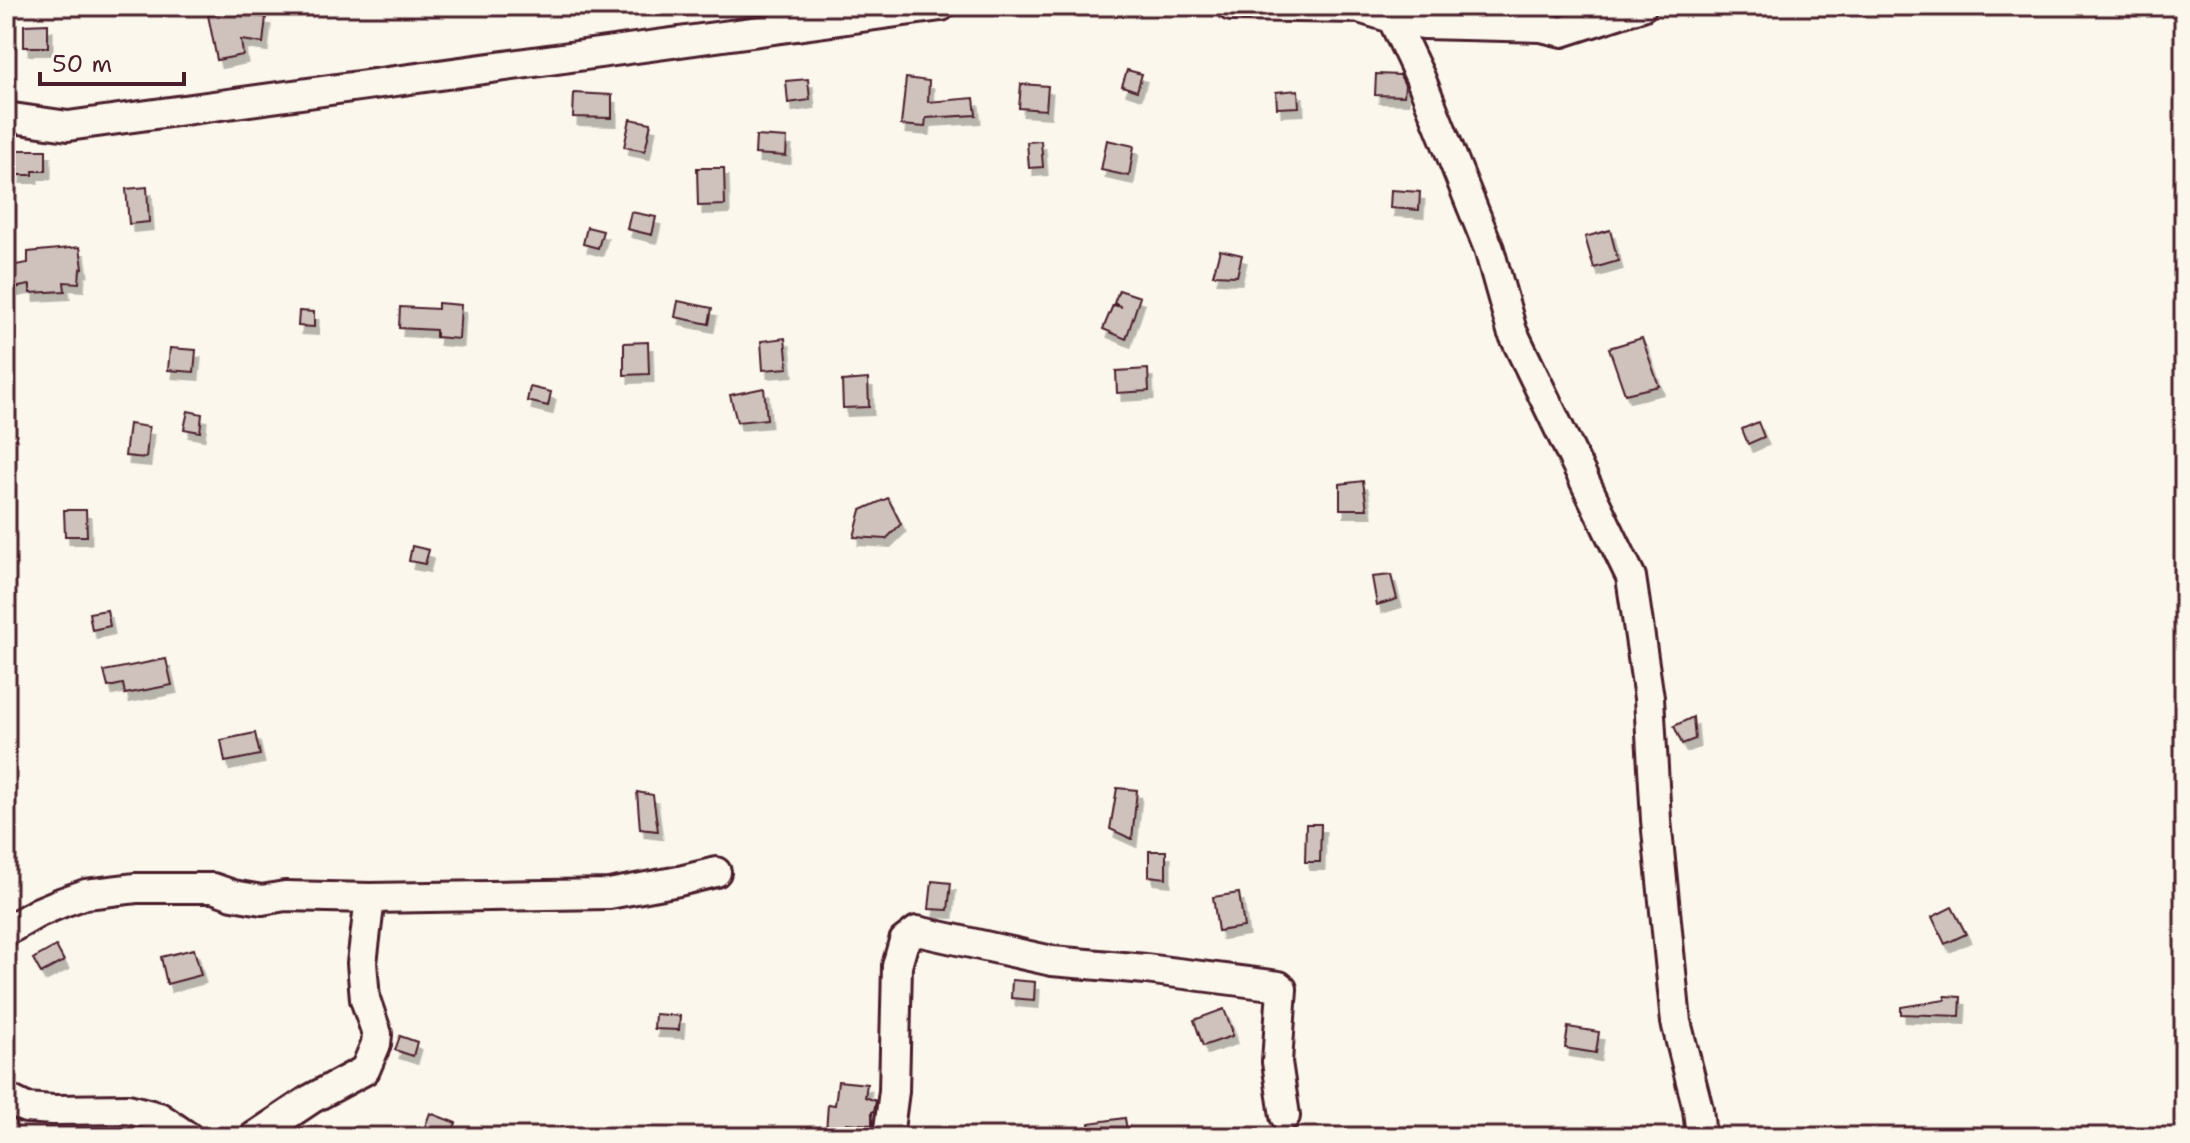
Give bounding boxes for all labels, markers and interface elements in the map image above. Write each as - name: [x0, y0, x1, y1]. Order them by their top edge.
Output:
- scale bar: [40, 36, 184, 86]
- text: 50 m: [52, 48, 112, 80]

